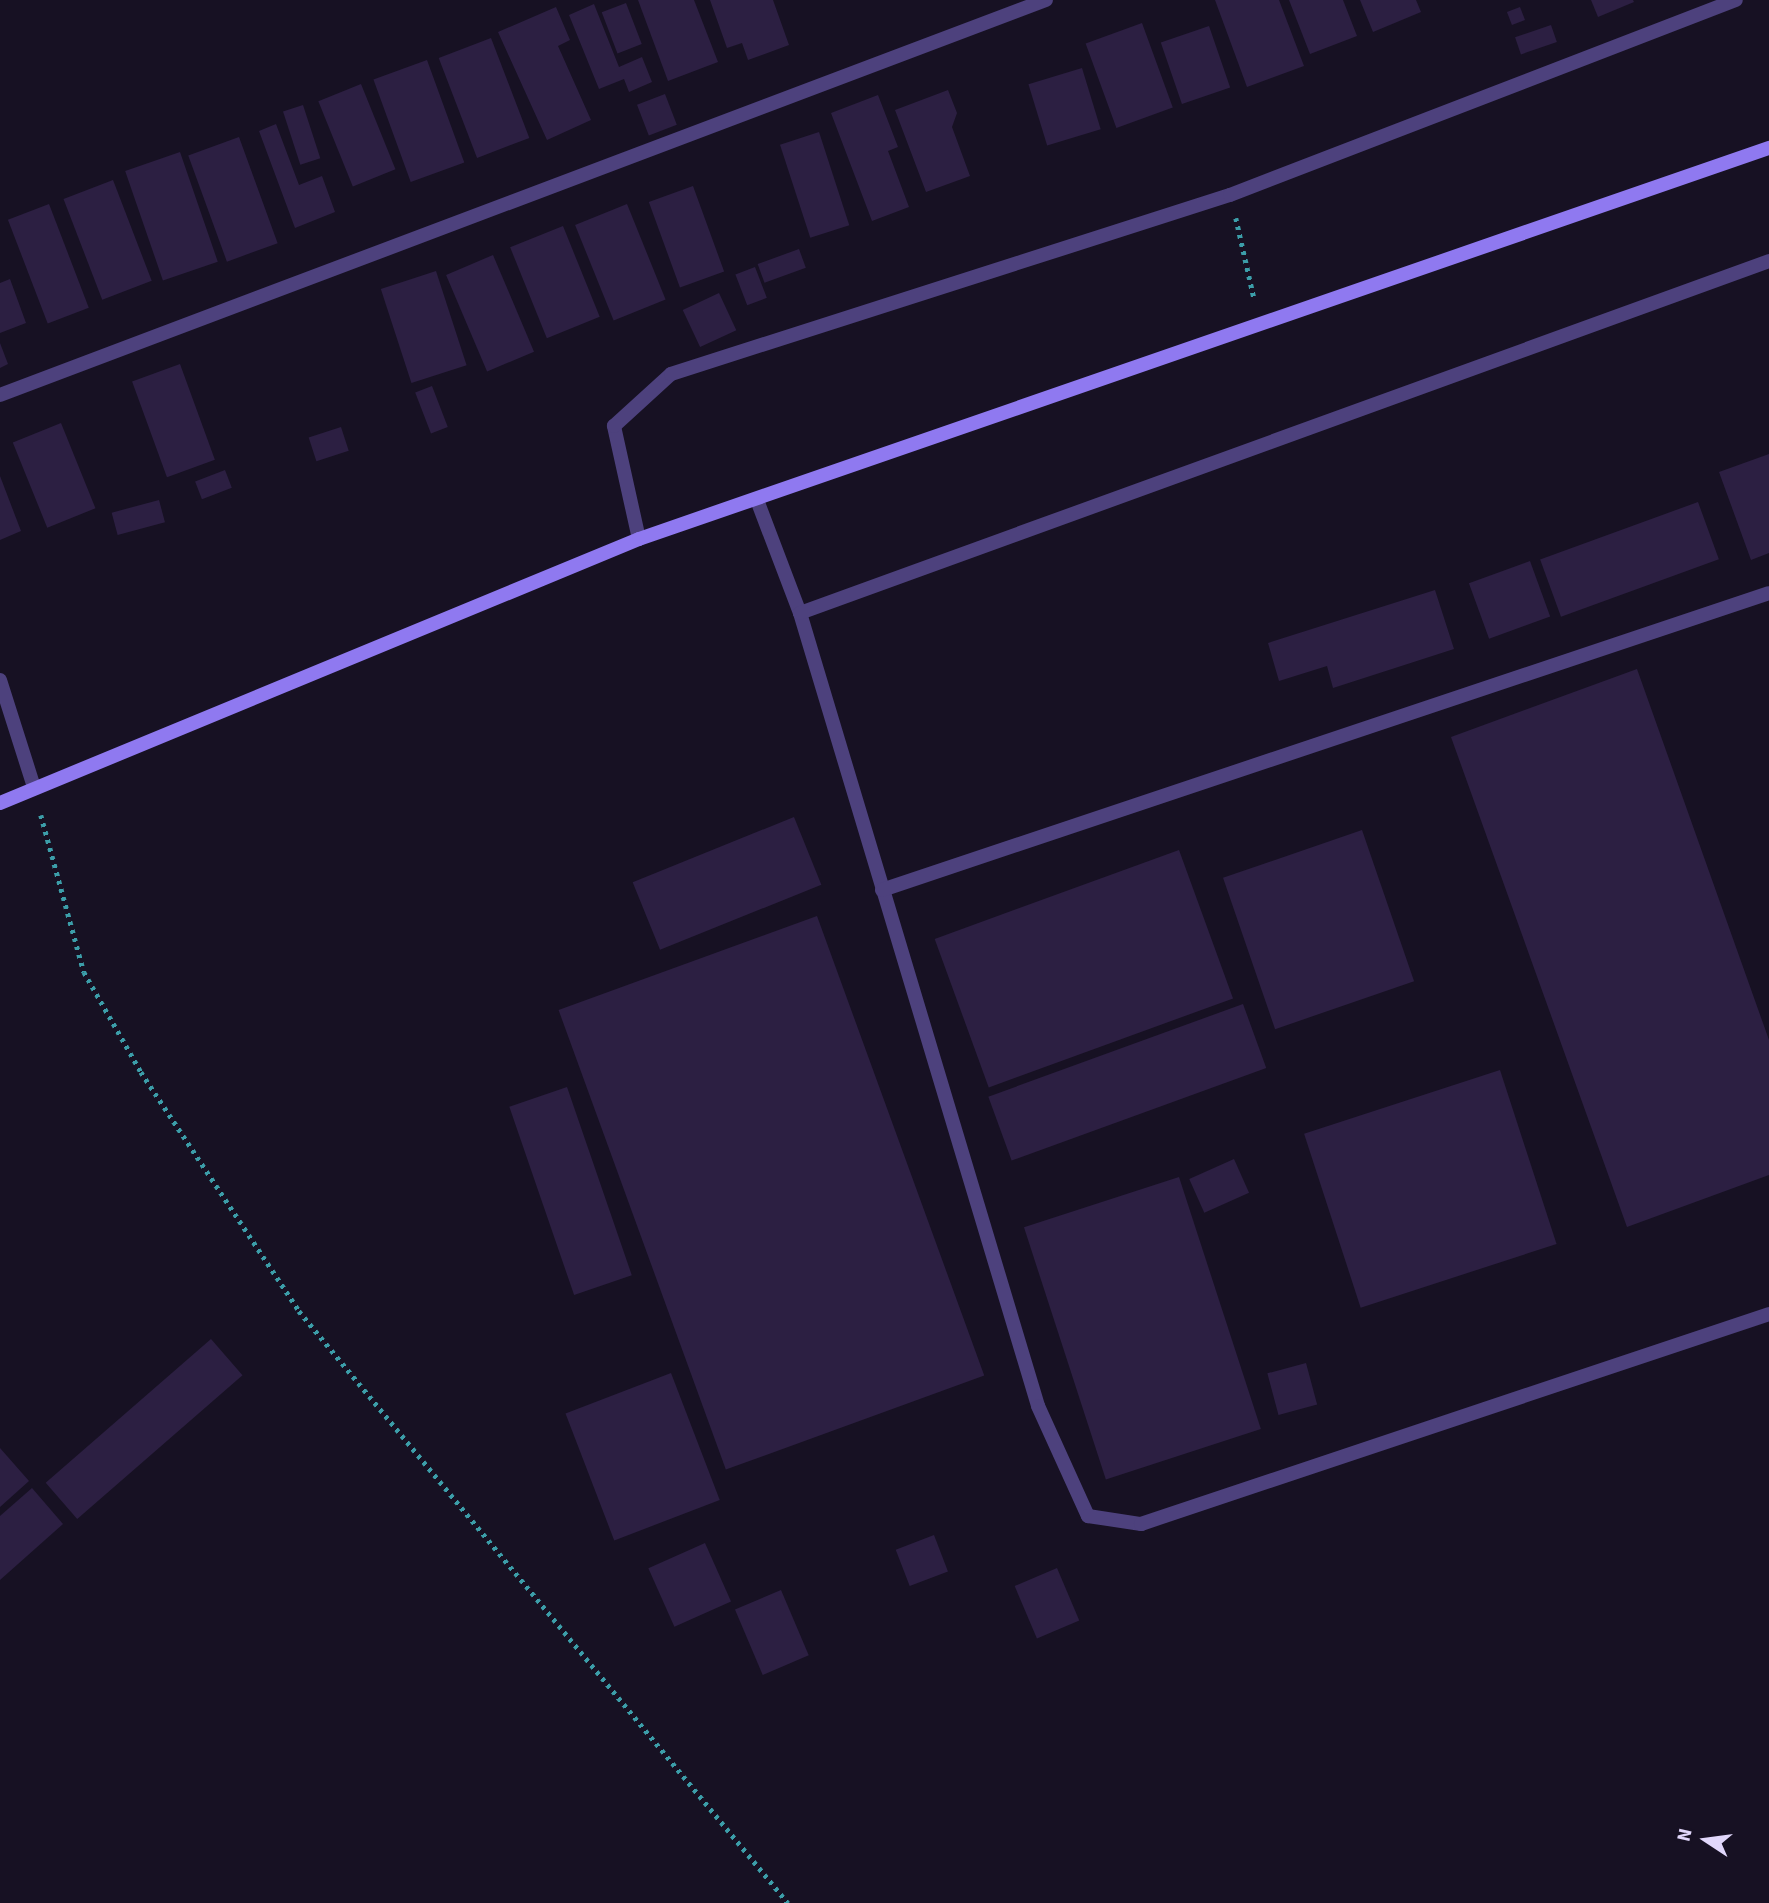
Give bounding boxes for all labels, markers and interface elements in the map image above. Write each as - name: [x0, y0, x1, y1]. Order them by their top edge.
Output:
- north arrow: [1671, 1805, 1741, 1875]
- text: N: [1670, 1826, 1700, 1844]

